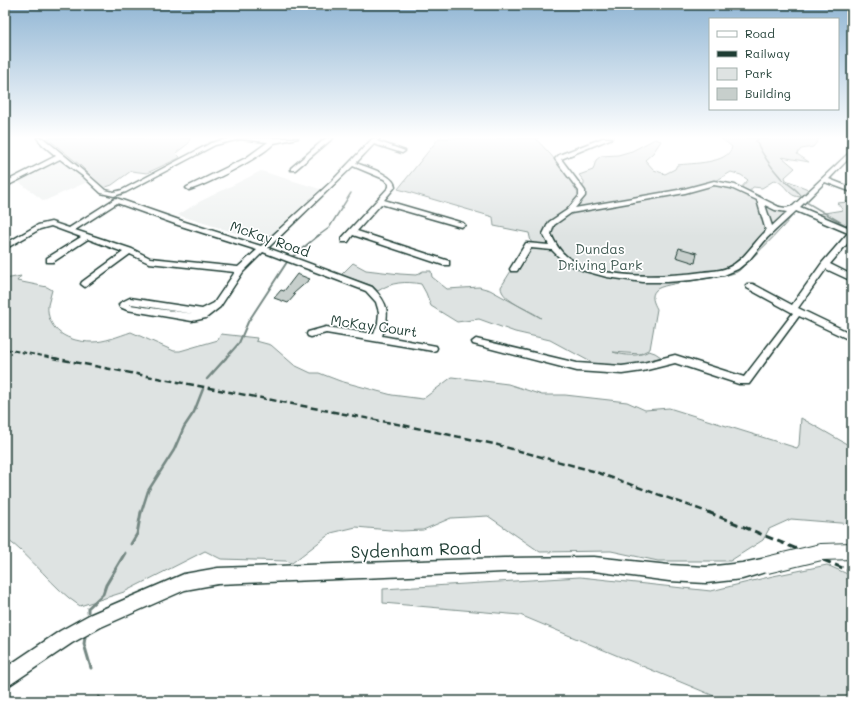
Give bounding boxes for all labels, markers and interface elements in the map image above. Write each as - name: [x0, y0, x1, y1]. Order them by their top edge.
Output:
- legend: [709, 18, 839, 110]
- text: Road: [745, 25, 775, 41]
- text: Railway: [745, 45, 790, 61]
- text: Park: [745, 65, 772, 81]
- text: Building: [745, 85, 791, 101]
- street label: McKay Road: [228, 216, 313, 261]
- park label: Dundas Driving Park: [558, 239, 642, 274]
- street label: McKay Court: [329, 310, 419, 341]
- street label: Sydenham Road: [350, 536, 482, 562]

